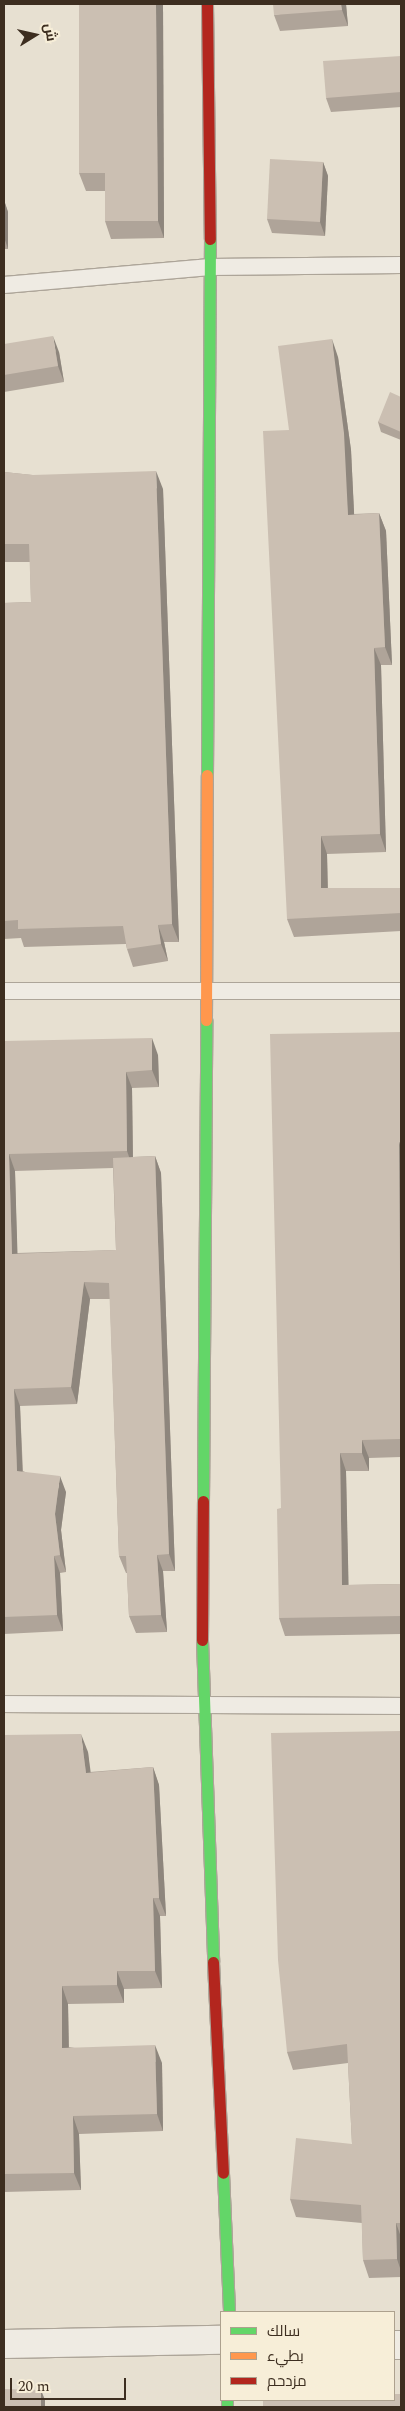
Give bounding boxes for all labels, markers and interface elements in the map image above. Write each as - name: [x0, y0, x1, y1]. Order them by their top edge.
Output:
- north arrow: [10, 10, 60, 60]
- text: ش: [38, 22, 62, 43]
- legend: [220, 2311, 395, 2401]
- text: سالك: [267, 2320, 300, 2343]
- text: بطيء: [267, 2345, 304, 2368]
- scale bar: [12, 2368, 129, 2400]
- text: مزدحم: [267, 2370, 307, 2393]
- text: 20 m: [18, 2375, 50, 2398]

